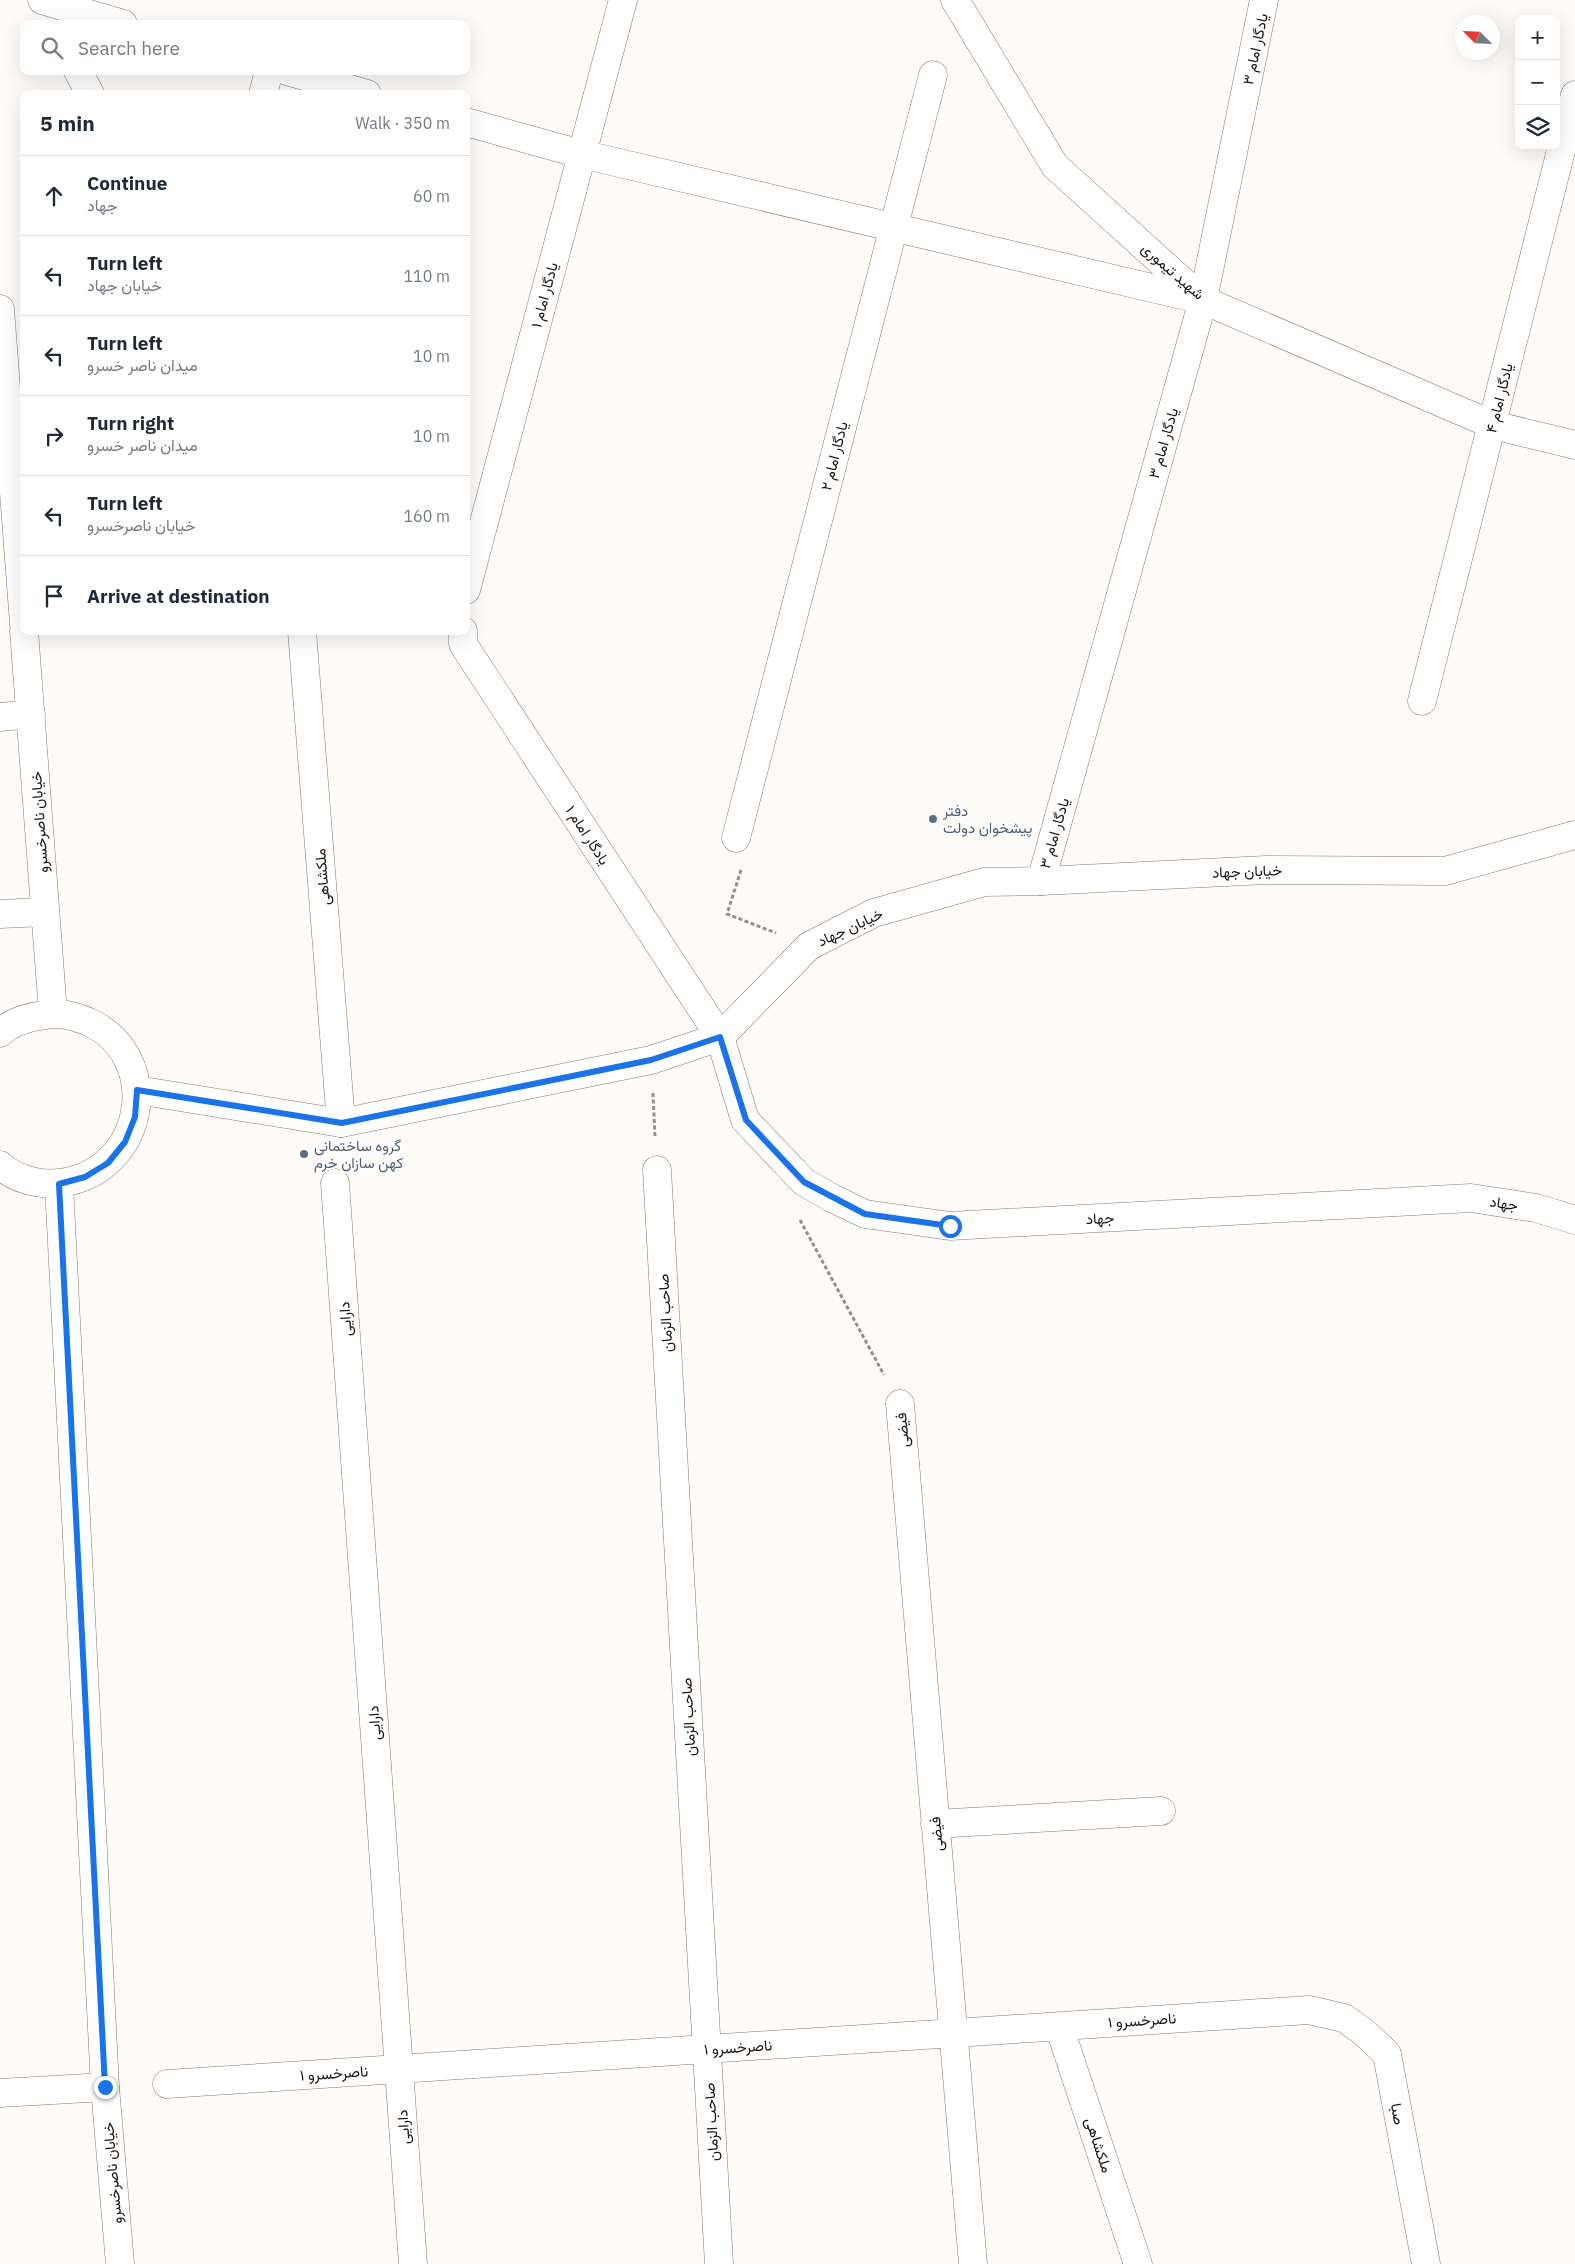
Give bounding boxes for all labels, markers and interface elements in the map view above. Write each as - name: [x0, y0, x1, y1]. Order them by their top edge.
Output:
- street label: یادگار امام ۳: [1238, 12, 1273, 87]
- north arrow: [1455, 15, 1500, 60]
- map controls: [1515, 15, 1560, 150]
- button: +: [1515, 15, 1560, 60]
- search box: [20, 20, 470, 75]
- icon: search: [38, 34, 66, 62]
- text: Search here: [78, 36, 180, 60]
- button: −: [1515, 60, 1560, 105]
- button: layers: [1515, 105, 1560, 150]
- text: 5 min: [40, 109, 95, 137]
- text: Walk · 350 m: [355, 113, 450, 133]
- text: Continue: [87, 171, 167, 195]
- icon: ahead: [40, 182, 68, 210]
- text: 60 m: [413, 186, 450, 206]
- text: جهاد: [87, 195, 118, 215]
- street label: شهید تیموری: [1137, 238, 1209, 304]
- text: Turn left: [87, 251, 163, 275]
- street label: یادگار امام ۱: [526, 260, 563, 330]
- icon: left: [40, 262, 68, 290]
- text: 110 m: [403, 266, 450, 286]
- text: خیابان جهاد: [87, 275, 162, 295]
- text: Turn left: [87, 331, 163, 355]
- icon: left: [40, 342, 68, 370]
- text: 10 m: [413, 346, 450, 366]
- text: میدان ناصر خسرو: [87, 355, 198, 375]
- street label: یادگار امام ۴: [1481, 361, 1518, 435]
- street label: یادگار امام ۳: [1144, 405, 1183, 481]
- text: Turn right: [87, 411, 174, 435]
- street label: یادگار امام ۲: [816, 419, 853, 493]
- icon: right: [40, 422, 68, 450]
- text: 10 m: [413, 426, 450, 446]
- text: میدان ناصر خسرو: [87, 435, 198, 455]
- text: Turn left: [87, 491, 163, 515]
- icon: left: [40, 502, 68, 530]
- text: 160 m: [403, 506, 450, 526]
- text: خیابان ناصرخسرو: [87, 515, 196, 535]
- icon: arrive: [40, 582, 68, 610]
- text: Arrive at destination: [87, 584, 270, 608]
- street label: خیابان ناصرخسرو: [26, 771, 52, 873]
- street label: یادگار امام ۳: [1035, 795, 1074, 871]
- place label: دفتر پیشخوان دولت: [942, 801, 1032, 838]
- street label: یادگار امام ۱: [561, 802, 614, 869]
- marker: دفتر پیشخوان دولت: [927, 813, 939, 825]
- street label: ملکشاهی: [310, 848, 335, 906]
- street label: خیابان جهاد: [1212, 860, 1282, 882]
- street label: خیابان جهاد: [814, 904, 886, 950]
- place label: گروه ساختمانی کهن سازان خرم: [314, 1136, 403, 1173]
- marker: گروه ساختمانی کهن سازان خرم: [298, 1148, 310, 1160]
- street label: جهاد: [1488, 1191, 1520, 1215]
- street label: جهاد: [1085, 1208, 1115, 1228]
- route start: [939, 1215, 962, 1238]
- street label: صاحب الزمان: [653, 1273, 677, 1353]
- street label: دارایی: [334, 1301, 357, 1337]
- street label: فیضی: [891, 1412, 914, 1448]
- street label: صاحب الزمان: [676, 1677, 700, 1757]
- street label: دارایی: [363, 1705, 386, 1741]
- street label: فیضی: [925, 1816, 948, 1852]
- street label: ناصرخسرو ۱: [1107, 2008, 1177, 2032]
- street label: ناصرخسرو ۱: [703, 2035, 773, 2059]
- street label: ناصرخسرو ۱: [299, 2061, 369, 2085]
- route end: [94, 2076, 117, 2099]
- street label: صاحب الزمان: [699, 2082, 723, 2162]
- street label: صبا: [1387, 2102, 1409, 2126]
- street label: دارایی: [392, 2109, 415, 2145]
- street label: ملکشاهی: [1080, 2115, 1117, 2175]
- street label: خیابان ناصرخسرو: [98, 2121, 126, 2225]

